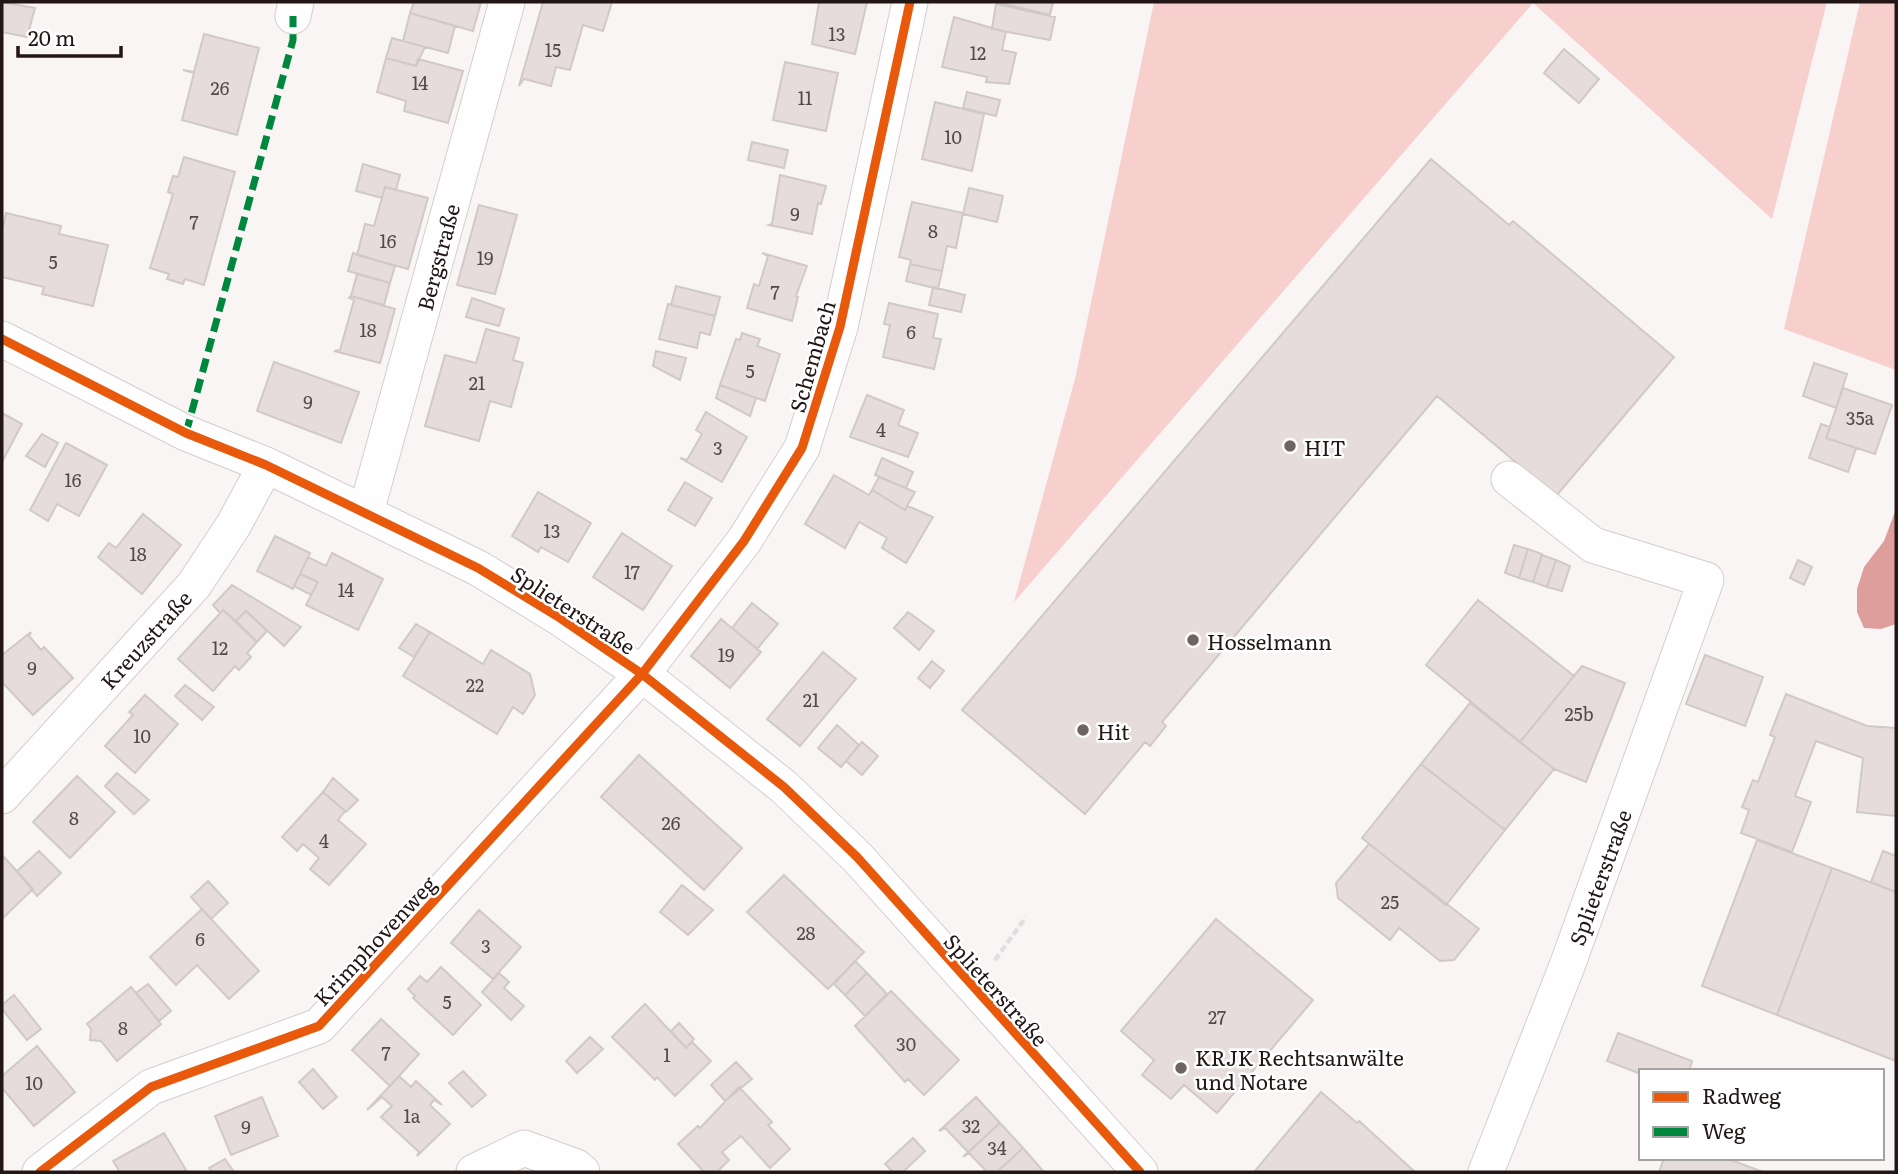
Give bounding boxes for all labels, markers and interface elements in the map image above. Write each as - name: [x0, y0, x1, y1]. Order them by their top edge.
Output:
- scale bar: [18, 14, 121, 58]
- house number: 13: [828, 20, 846, 47]
- text: 20 m: [28, 21, 75, 52]
- house number: 15: [545, 36, 561, 63]
- house number: 12: [970, 39, 986, 66]
- house number: 14: [412, 69, 428, 96]
- house number: 26: [211, 74, 230, 101]
- house number: 11: [798, 84, 812, 111]
- house number: 10: [944, 123, 962, 150]
- street label: Bergstraße: [408, 200, 466, 314]
- house number: 9: [790, 200, 800, 227]
- house number: 7: [189, 208, 199, 235]
- house number: 8: [928, 217, 938, 244]
- house number: 16: [380, 227, 397, 254]
- house number: 19: [477, 244, 493, 271]
- house number: 5: [48, 248, 58, 275]
- house number: 7: [770, 278, 780, 305]
- street label: Schembach: [780, 296, 842, 416]
- house number: 18: [359, 316, 377, 343]
- house number: 6: [906, 318, 916, 345]
- house number: 5: [745, 357, 755, 384]
- house number: 21: [469, 369, 485, 396]
- house number: 9: [303, 388, 313, 415]
- house number: 35a: [1846, 404, 1875, 431]
- house number: 4: [876, 416, 886, 443]
- place label: HIT: [1304, 431, 1346, 462]
- house number: 3: [713, 434, 723, 461]
- marker: HIT: [1282, 438, 1298, 454]
- house number: 16: [65, 466, 82, 493]
- house number: 13: [543, 517, 561, 544]
- house number: 18: [129, 540, 147, 567]
- street label: Splieterstraße: [506, 557, 642, 661]
- house number: 17: [624, 558, 640, 585]
- house number: 14: [338, 576, 354, 603]
- street label: Kreuzstraße: [92, 583, 198, 695]
- place label: Hosselmann: [1207, 625, 1332, 656]
- marker: Hosselmann: [1185, 632, 1201, 648]
- house number: 12: [212, 634, 228, 661]
- house number: 19: [718, 641, 734, 668]
- house number: 9: [27, 654, 37, 681]
- house number: 22: [466, 671, 484, 698]
- house number: 21: [803, 686, 819, 713]
- house number: 25b: [1564, 700, 1594, 727]
- place label: Hit: [1097, 715, 1130, 746]
- house number: 10: [133, 722, 151, 749]
- marker: Hit: [1075, 722, 1091, 738]
- house number: 8: [69, 804, 79, 831]
- street label: Splieterstraße: [1560, 805, 1638, 949]
- house number: 26: [662, 809, 681, 836]
- house number: 4: [319, 827, 329, 854]
- street label: Krimphovenweg: [306, 868, 443, 1012]
- house number: 25: [1381, 888, 1399, 915]
- house number: 28: [796, 919, 816, 946]
- house number: 6: [195, 925, 205, 952]
- street label: Splieterstraße: [938, 926, 1056, 1052]
- house number: 3: [481, 932, 491, 959]
- house number: 5: [442, 988, 452, 1015]
- house number: 27: [1208, 1003, 1226, 1030]
- house number: 8: [118, 1014, 128, 1041]
- house number: 30: [896, 1030, 916, 1057]
- house number: 7: [381, 1039, 391, 1066]
- house number: 1: [663, 1041, 671, 1068]
- place label: KRJK Rechtsanwälte und Notare: [1195, 1041, 1404, 1096]
- marker: KRJK Rechtsanwälte und Notare: [1173, 1060, 1189, 1076]
- house number: 10: [25, 1069, 43, 1096]
- legend: [1639, 1069, 1884, 1160]
- text: Radweg: [1702, 1079, 1781, 1110]
- house number: 1a: [403, 1102, 421, 1129]
- house number: 32: [962, 1112, 980, 1139]
- house number: 9: [241, 1113, 251, 1140]
- text: Weg: [1702, 1114, 1746, 1145]
- house number: 34: [987, 1134, 1007, 1161]

